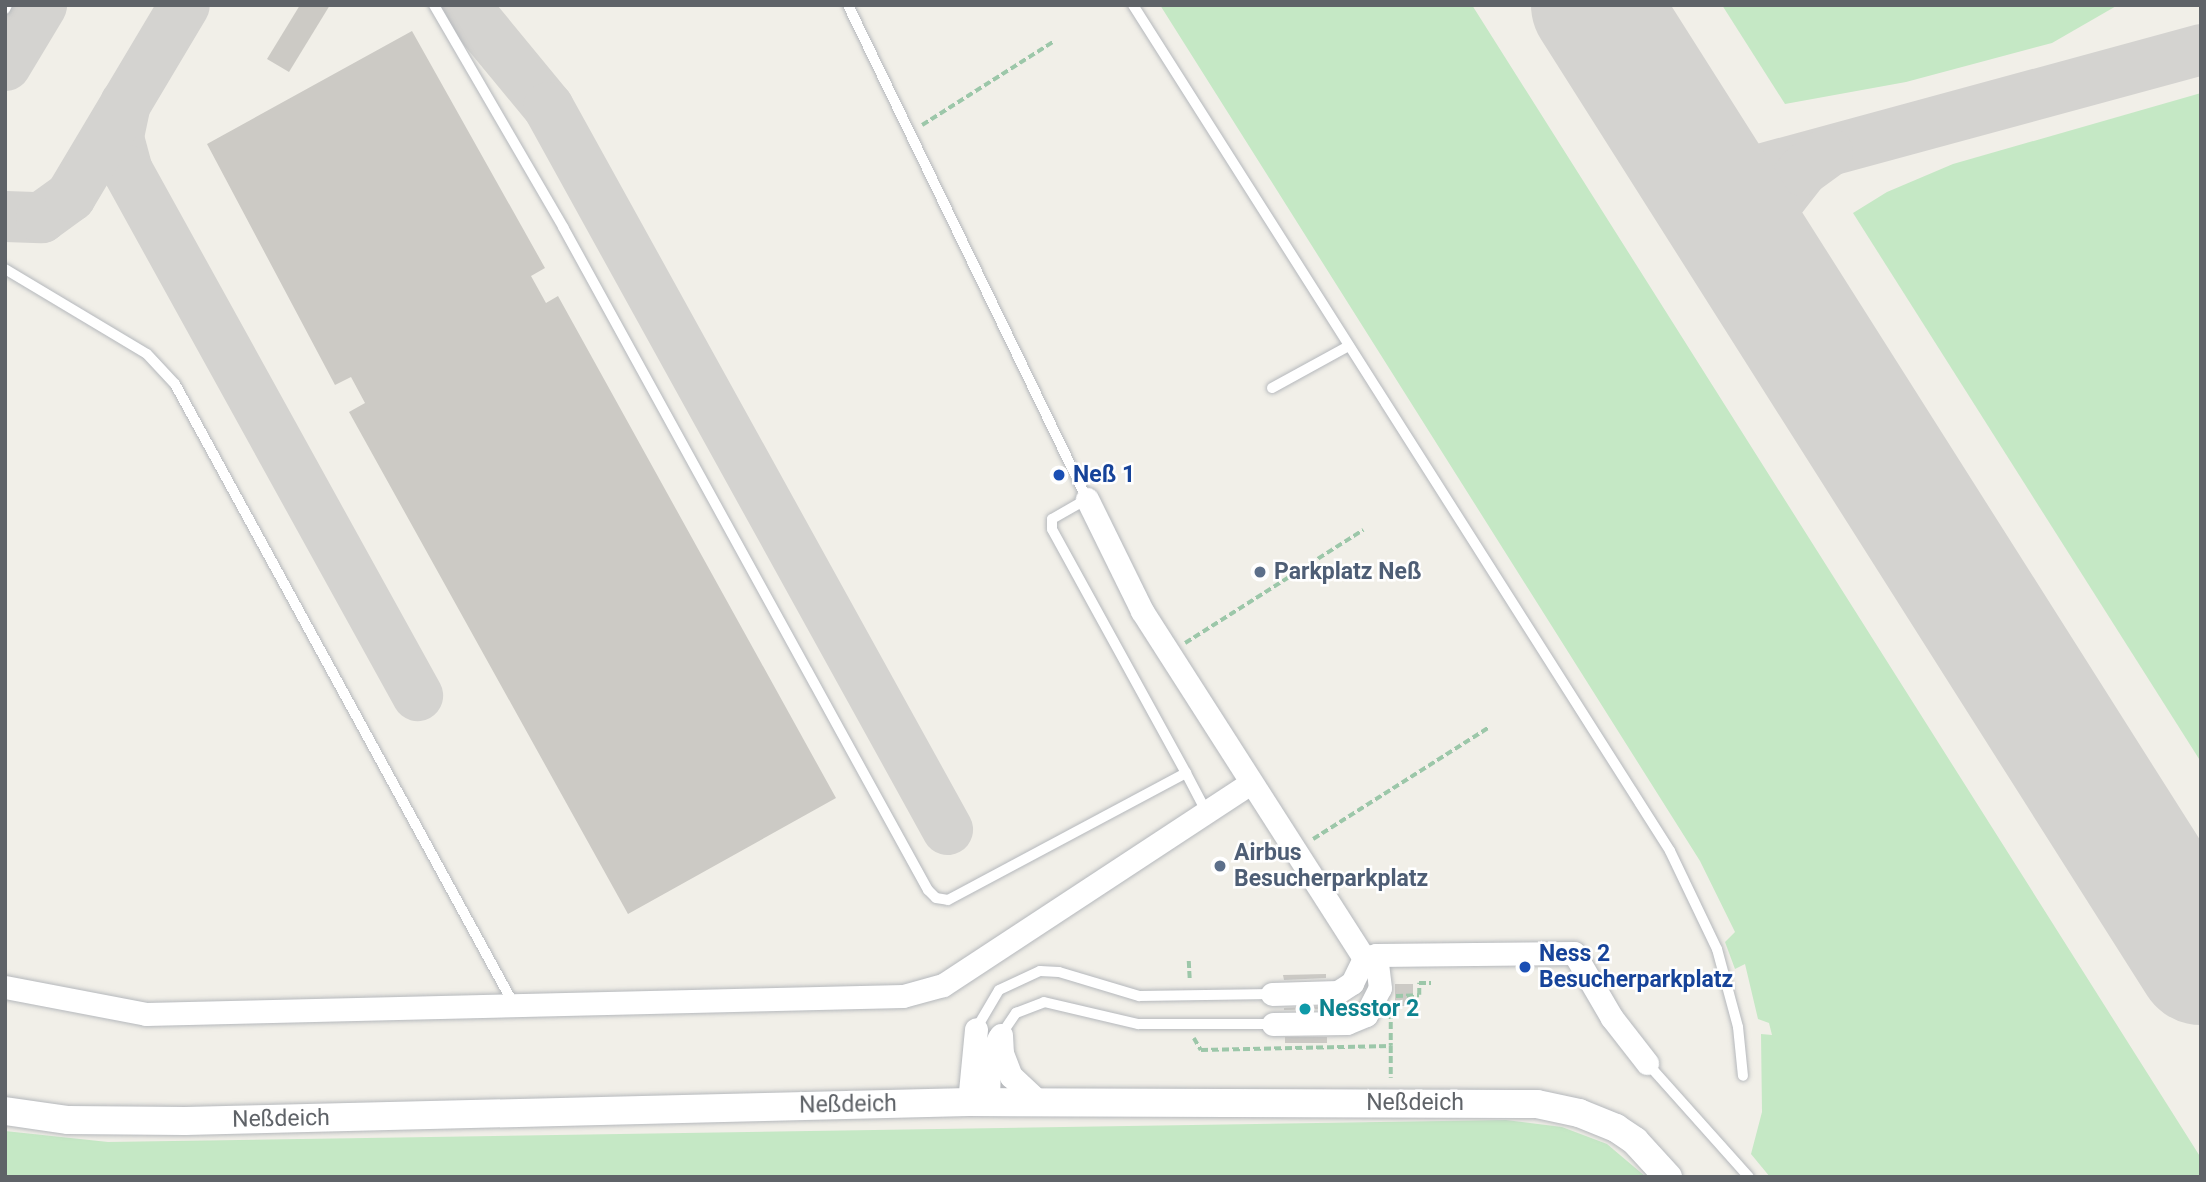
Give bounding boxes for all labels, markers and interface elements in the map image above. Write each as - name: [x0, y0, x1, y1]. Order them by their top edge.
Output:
- place label: Neß 1: [1073, 461, 1135, 489]
- marker: Neß 1: [1051, 467, 1067, 483]
- place label: Parkplatz Neß: [1274, 558, 1421, 586]
- marker: Parkplatz Neß: [1252, 564, 1268, 580]
- place label: Airbus Besucherparkplatz: [1234, 839, 1428, 893]
- marker: Airbus Besucherparkplatz: [1212, 858, 1228, 874]
- place label: Ness 2 Besucherparkplatz: [1539, 940, 1733, 994]
- marker: Ness 2 Besucherparkplatz: [1517, 959, 1533, 975]
- place label: Nesstor 2: [1319, 995, 1419, 1023]
- marker: Nesstor 2: [1297, 1001, 1313, 1017]
- street label: Neßdeich: [1366, 1089, 1464, 1117]
- street label: Neßdeich: [799, 1090, 897, 1120]
- street label: Neßdeich: [232, 1104, 330, 1134]

